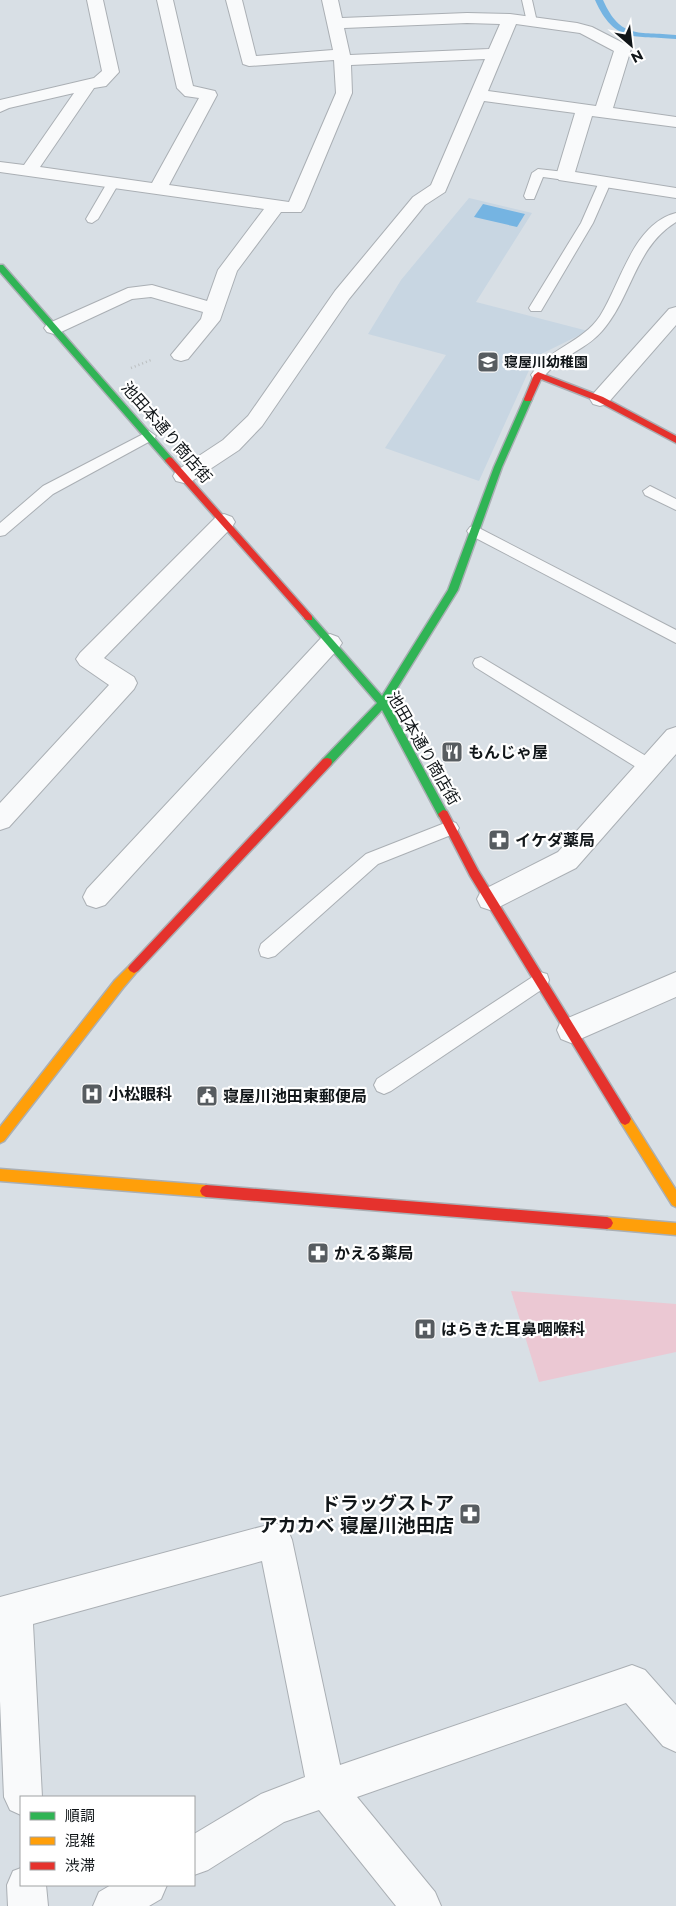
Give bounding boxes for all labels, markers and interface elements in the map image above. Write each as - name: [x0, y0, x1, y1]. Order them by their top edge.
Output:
- north arrow: [606, 20, 656, 70]
- text: N: [628, 46, 646, 67]
- school or university icon: 寝屋川幼稚園: [476, 350, 500, 374]
- place label: 寝屋川幼稚園: [504, 353, 588, 371]
- street label: 池田本通り商店街: [117, 378, 216, 487]
- street label: 池田本通り商店街: [383, 688, 464, 808]
- restaurant icon: もんじゃ屋: [440, 740, 464, 764]
- place label: もんじゃ屋: [468, 743, 548, 762]
- pharmacy icon: イケダ薬局: [487, 828, 511, 852]
- place label: イケダ薬局: [515, 831, 595, 850]
- hospital icon: 小松眼科: [80, 1082, 104, 1106]
- public building icon: 寝屋川池田東郵便局: [195, 1084, 219, 1108]
- place label: 小松眼科: [108, 1085, 172, 1104]
- place label: 寝屋川池田東郵便局: [223, 1087, 367, 1106]
- pharmacy icon: かえる薬局: [306, 1241, 330, 1265]
- place label: かえる薬局: [334, 1244, 414, 1263]
- hospital icon: はらきた耳鼻咽喉科: [413, 1317, 437, 1341]
- place label: はらきた耳鼻咽喉科: [441, 1320, 585, 1339]
- place label: ドラッグストア アカカベ 寝屋川池田店: [259, 1492, 454, 1537]
- pharmacy icon: ドラッグストア アカカベ 寝屋川池田店: [458, 1502, 482, 1526]
- legend: [20, 1796, 195, 1886]
- text: 順調: [65, 1806, 95, 1825]
- text: 混雑: [65, 1831, 95, 1850]
- text: 渋滞: [65, 1856, 95, 1875]

